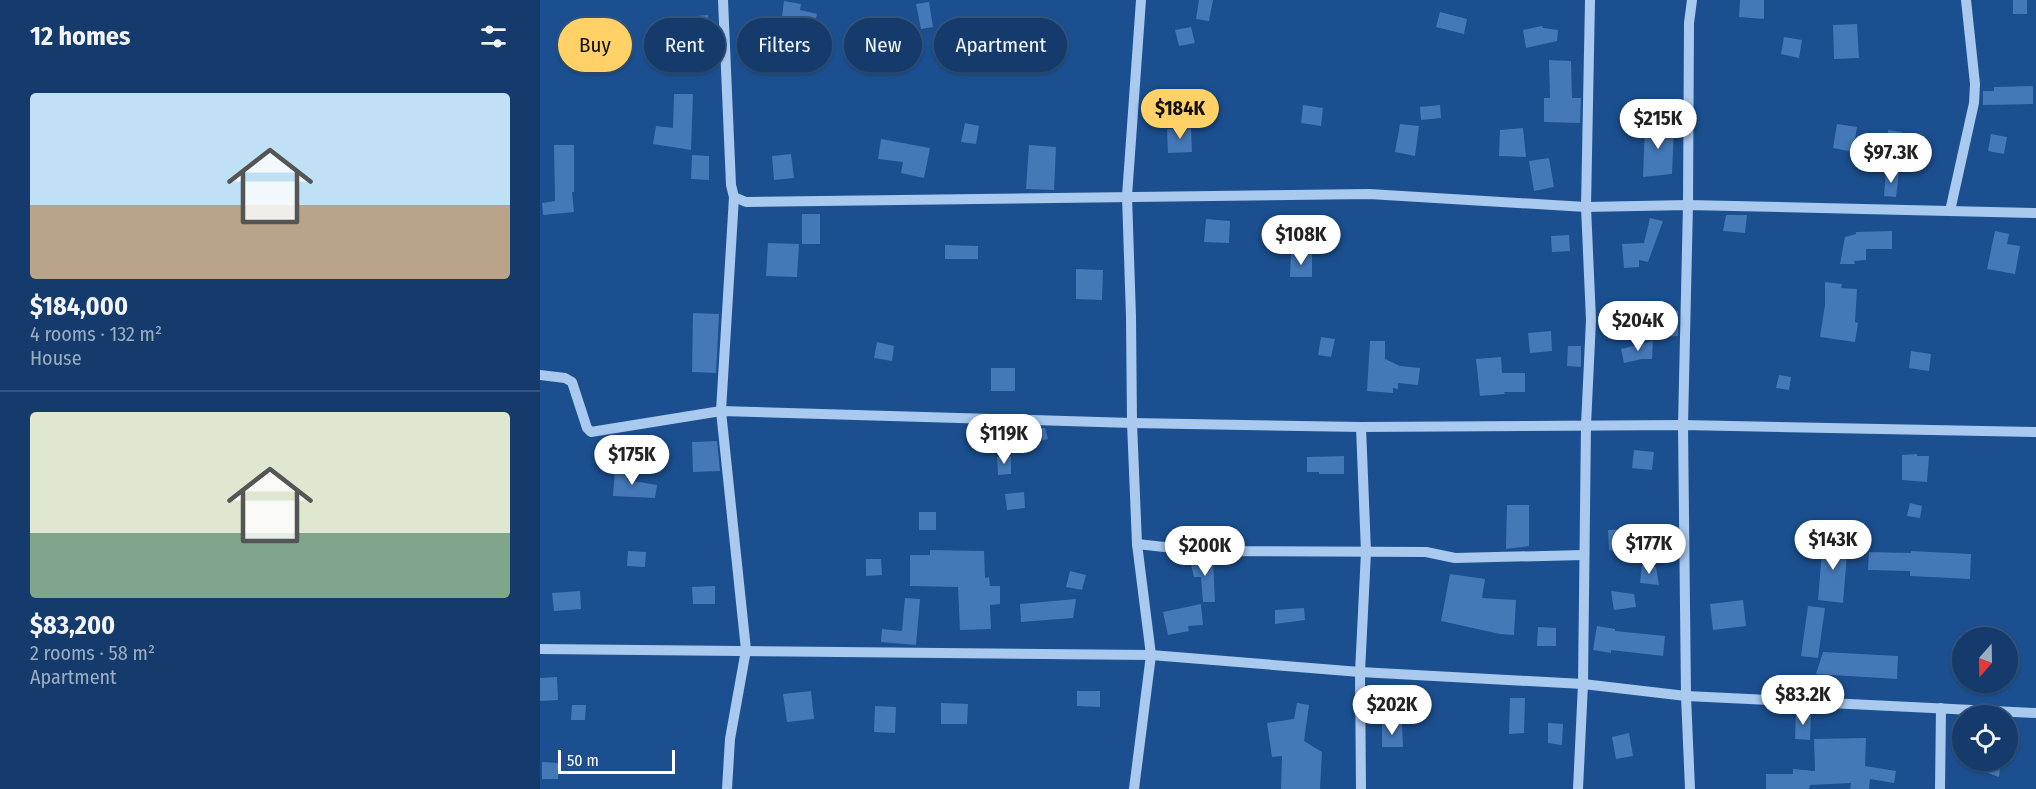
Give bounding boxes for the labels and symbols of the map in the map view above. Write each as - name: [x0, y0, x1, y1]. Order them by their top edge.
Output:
- pin: $184K: [1138, 89, 1222, 140]
- pin: $215K: [1616, 99, 1700, 150]
- pin: $97.3K: [1842, 133, 1940, 184]
- pin: $108K: [1259, 215, 1343, 266]
- pin: $204K: [1596, 301, 1680, 352]
- pin: $119K: [962, 414, 1046, 465]
- pin: $175K: [590, 435, 674, 486]
- pin: $143K: [1791, 520, 1875, 571]
- pin: $177K: [1607, 524, 1691, 575]
- pin: $200K: [1163, 526, 1247, 577]
- north arrow: [1952, 627, 2018, 693]
- pin: $83.2K: [1754, 675, 1852, 726]
- pin: $202K: [1350, 685, 1434, 736]
- scale bar: [558, 747, 675, 774]

